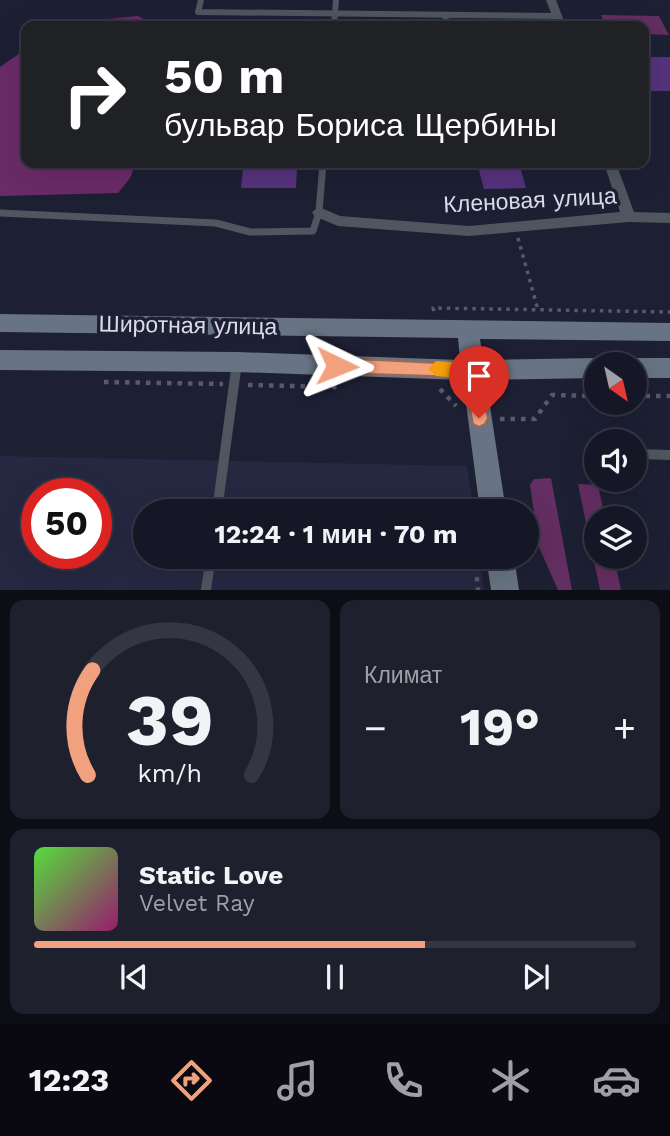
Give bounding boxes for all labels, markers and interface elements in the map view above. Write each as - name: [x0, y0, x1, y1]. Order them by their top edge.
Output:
- text: 50 m: [164, 47, 284, 105]
- icon: right: [49, 49, 140, 140]
- text: бульвар Бориса Щербины: [164, 106, 557, 144]
- street label: Кленовая улица: [443, 182, 618, 219]
- street label: Широтная улица: [98, 310, 278, 341]
- position arrow: [300, 329, 374, 403]
- pin: [449, 346, 509, 418]
- north arrow: [584, 352, 648, 415]
- map controls: [584, 352, 647, 569]
- icon: arrive: [460, 357, 498, 395]
- button: sound: [584, 429, 647, 492]
- speed limit sign: 50: [21, 478, 112, 569]
- button: layers: [584, 506, 647, 569]
- text: 12:24 · 1 мин · 70 m: [215, 519, 457, 549]
- text: Климат: [364, 662, 442, 689]
- text: 39: [126, 678, 214, 764]
- text: 19°: [460, 697, 540, 758]
- text: −: [364, 706, 387, 750]
- text: +: [613, 706, 636, 750]
- text: km/h: [138, 759, 202, 788]
- text: Static Love: [139, 860, 283, 890]
- text: Velvet Ray: [139, 890, 255, 917]
- icon: previous: [115, 958, 153, 996]
- icon: pause: [316, 958, 354, 996]
- icon: next: [517, 958, 555, 996]
- icon: directions: [167, 1056, 216, 1105]
- icon: music: [273, 1056, 322, 1105]
- icon: phone: [379, 1056, 428, 1105]
- icon: climate: [486, 1056, 535, 1105]
- icon: car: [592, 1056, 641, 1105]
- text: 12:23: [29, 1061, 109, 1099]

